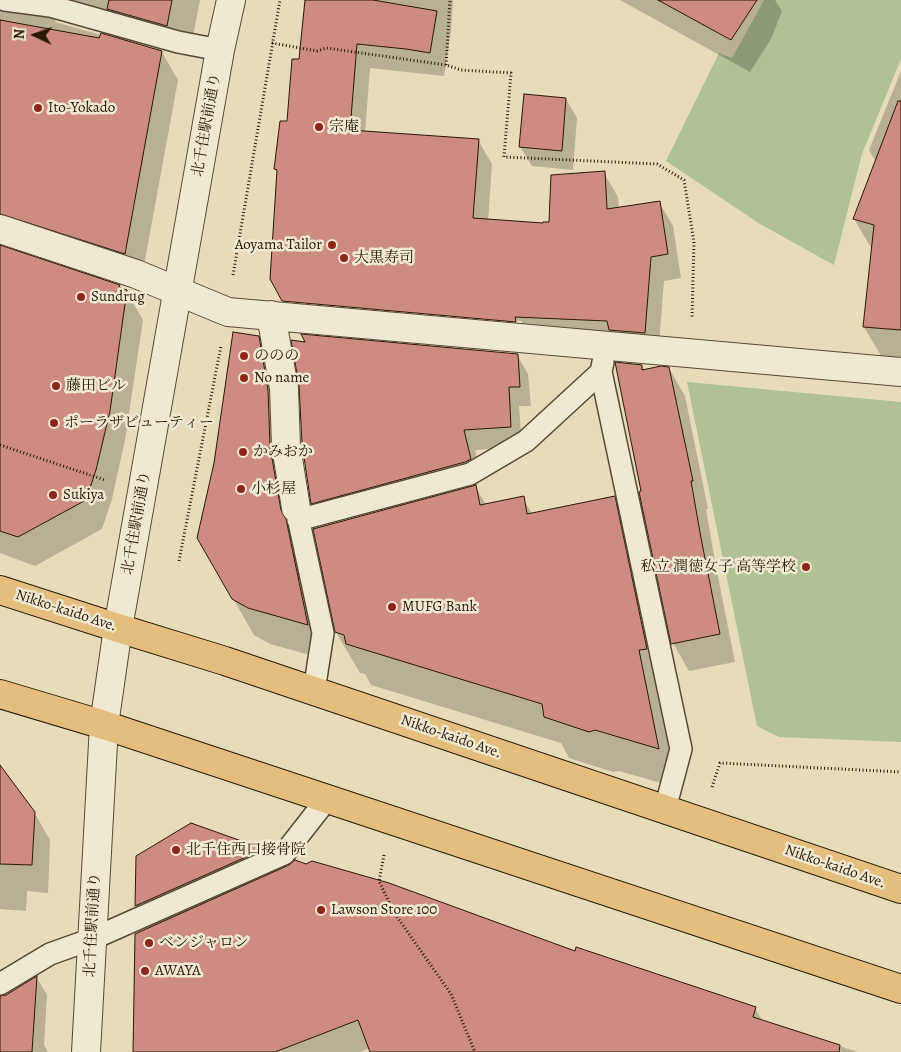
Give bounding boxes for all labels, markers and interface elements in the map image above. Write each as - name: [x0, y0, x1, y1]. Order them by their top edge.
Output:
- north arrow: [10, 10, 60, 60]
- text: N: [10, 29, 29, 40]
- street label: 北千住駅前通り: [189, 72, 225, 178]
- place label: Ito-Yokado: [48, 99, 115, 117]
- marker: Ito-Yokado: [32, 102, 44, 114]
- place label: 宗庵: [329, 118, 359, 136]
- marker: 宗庵: [313, 121, 325, 133]
- place label: Aoyama Tailor: [235, 236, 322, 254]
- marker: Aoyama Tailor: [326, 239, 338, 251]
- place label: 大黒寿司: [354, 249, 414, 267]
- marker: 大黒寿司: [338, 252, 350, 264]
- place label: Sundrug: [91, 288, 145, 306]
- marker: Sundrug: [75, 291, 87, 303]
- place label: ののの: [254, 347, 299, 365]
- marker: ののの: [238, 350, 250, 362]
- place label: No name: [254, 369, 309, 387]
- marker: No name: [238, 372, 250, 384]
- place label: 藤田ビル: [66, 377, 126, 395]
- marker: 藤田ビル: [50, 380, 62, 392]
- place label: ポーラザビューティー: [64, 414, 214, 432]
- marker: ポーラザビューティー: [48, 417, 60, 429]
- place label: かみおか: [253, 443, 313, 461]
- marker: かみおか: [237, 446, 249, 458]
- street label: 北千住駅前通り: [119, 470, 155, 576]
- place label: 小杉屋: [251, 480, 296, 498]
- marker: 小杉屋: [235, 483, 247, 495]
- place label: Sukiya: [63, 486, 104, 504]
- marker: Sukiya: [47, 489, 59, 501]
- place label: 私立 潤徳女子 高等学校: [640, 558, 796, 576]
- marker: 私立 潤徳女子 高等学校: [800, 561, 812, 573]
- street label: Nikko-kaido Ave.: [13, 586, 119, 636]
- place label: MUFG Bank: [402, 598, 477, 616]
- marker: MUFG Bank: [386, 601, 398, 613]
- street label: Nikko-kaido Ave.: [398, 711, 504, 763]
- place label: 北千住西口接骨院: [186, 841, 306, 859]
- street label: Nikko-kaido Ave.: [782, 841, 888, 893]
- marker: 北千住西口接骨院: [170, 844, 182, 856]
- street label: 北千住駅前通り: [81, 872, 105, 978]
- place label: Lawson Store 100: [331, 901, 437, 919]
- marker: Lawson Store 100: [315, 904, 327, 916]
- place label: ベンジャロン: [159, 934, 249, 952]
- marker: ベンジャロン: [143, 937, 155, 949]
- place label: AWAYA: [155, 962, 201, 980]
- marker: AWAYA: [139, 965, 151, 977]

